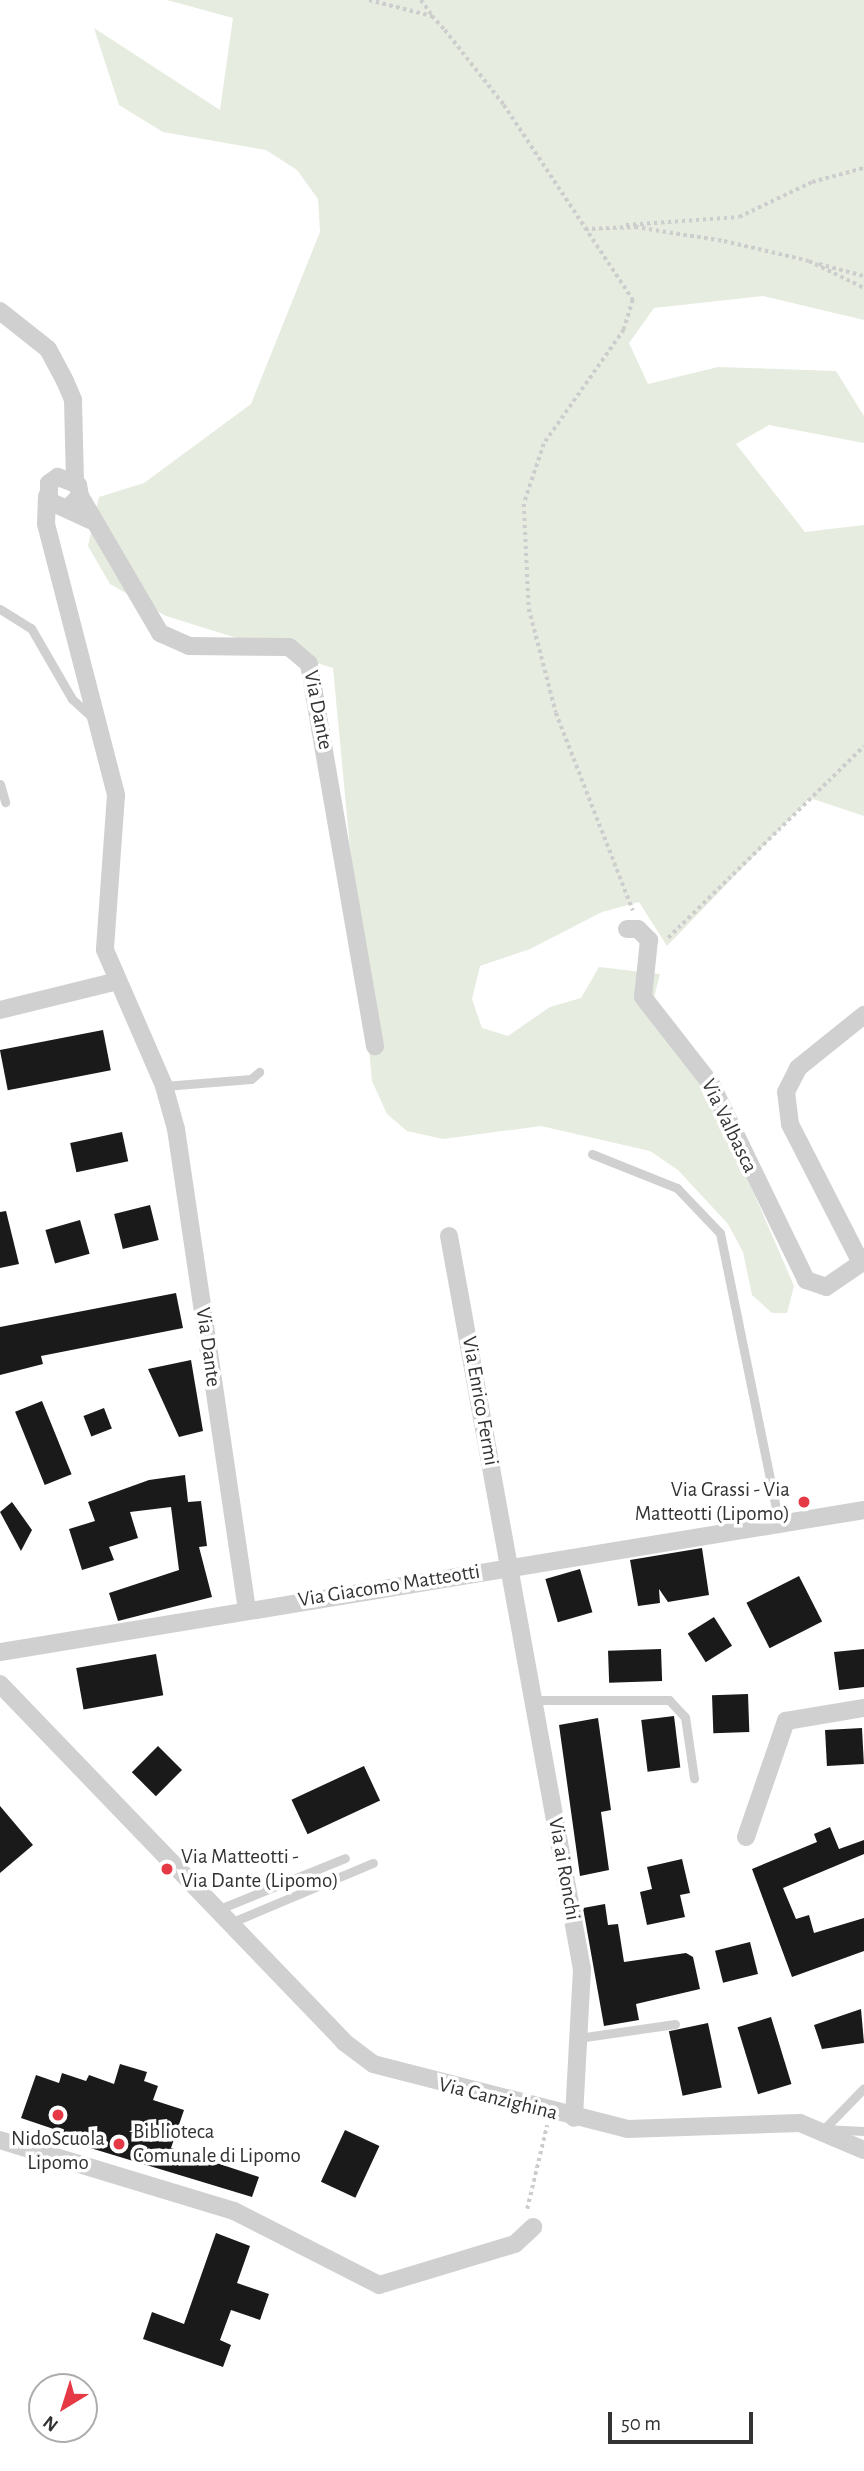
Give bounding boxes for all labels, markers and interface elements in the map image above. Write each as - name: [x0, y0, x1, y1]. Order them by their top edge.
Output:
- street label: Via Dante: [298, 668, 338, 752]
- street label: Via Valbasca: [695, 1075, 763, 1177]
- street label: Via Dante: [190, 1306, 226, 1388]
- street label: Via Enrico Fermi: [456, 1334, 504, 1468]
- place label: Via Grassi - Via Matteotti (Lipomo): [635, 1477, 790, 1527]
- marker: Via Grassi - Via Matteotti (Lipomo): [796, 1494, 812, 1510]
- street label: Via Giacomo Matteotti: [296, 1559, 482, 1613]
- street label: Via ai Ronchi: [543, 1815, 585, 1923]
- place label: Via Matteotti - Via Dante (Lipomo): [181, 1844, 339, 1894]
- marker: Via Matteotti - Via Dante (Lipomo): [159, 1861, 175, 1877]
- street label: Via Canzighina: [436, 2072, 560, 2126]
- marker: NidoScuola Lipomo: [50, 2107, 66, 2123]
- place label: Biblioteca Comunale di Lipomo: [133, 2119, 301, 2169]
- place label: NidoScuola Lipomo: [11, 2126, 105, 2176]
- marker: Biblioteca Comunale di Lipomo: [111, 2136, 127, 2152]
- north arrow: [28, 2373, 98, 2443]
- scale bar: [612, 2398, 757, 2442]
- text: N: [40, 2412, 62, 2435]
- text: 50 m: [621, 2413, 661, 2434]

